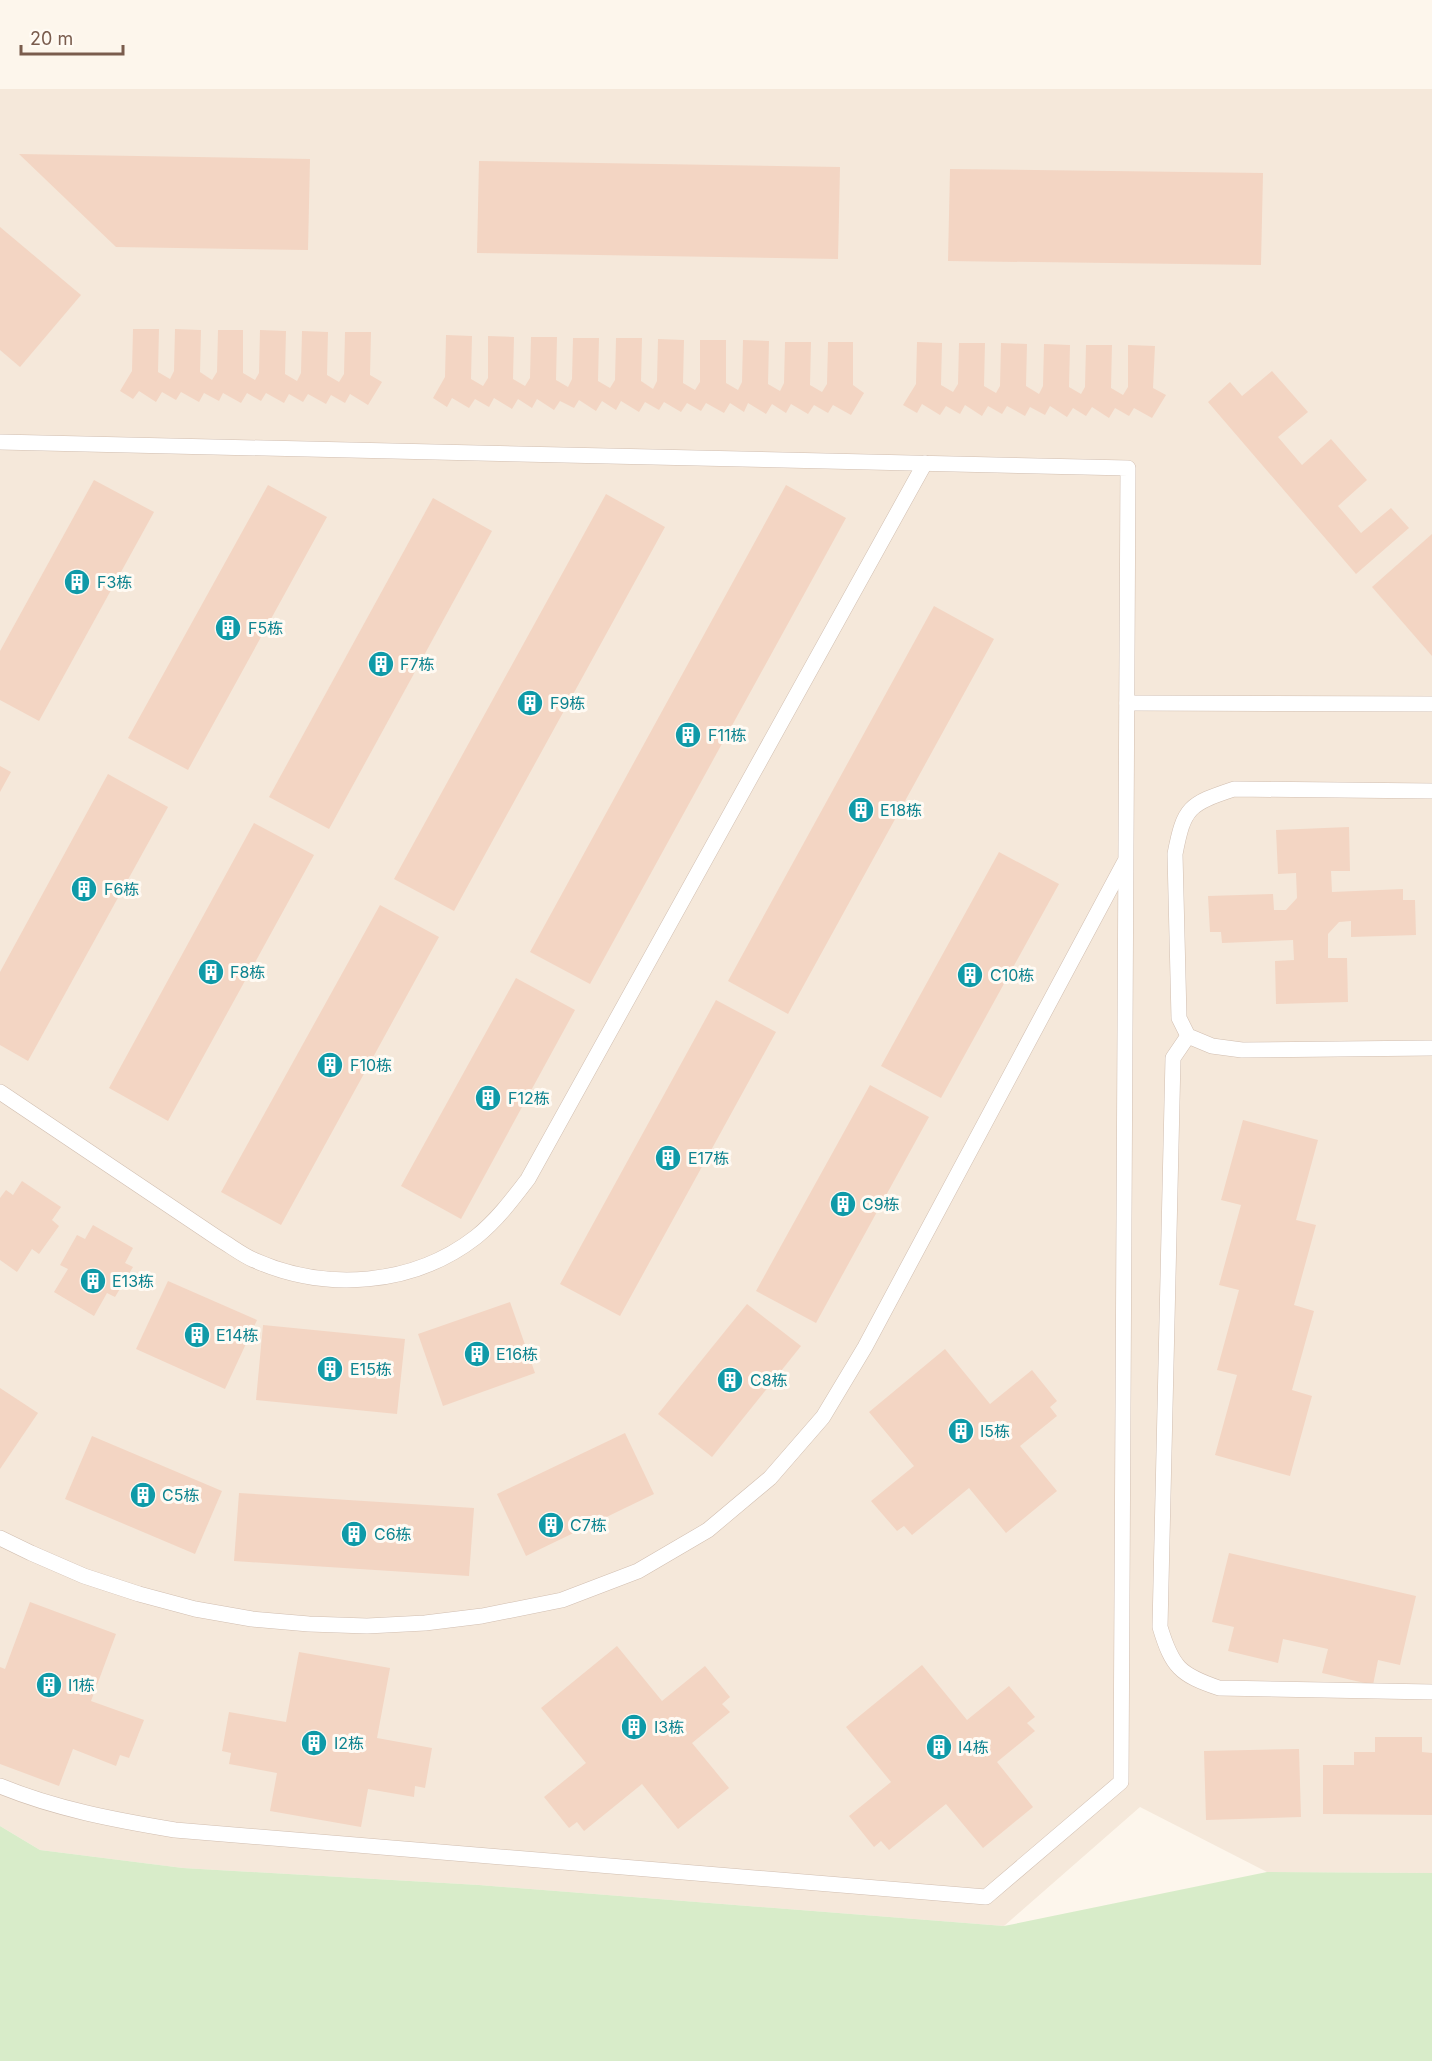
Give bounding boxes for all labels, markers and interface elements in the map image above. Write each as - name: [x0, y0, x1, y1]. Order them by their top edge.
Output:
- scale bar: [21, 18, 123, 56]
- text: 20 m: [30, 28, 73, 49]
- building icon: F3栋: [62, 567, 92, 597]
- place label: F3栋: [97, 572, 132, 592]
- building icon: F5栋: [213, 613, 243, 643]
- place label: F5栋: [248, 618, 283, 638]
- building icon: F7栋: [366, 649, 396, 679]
- place label: F7栋: [400, 654, 435, 674]
- building icon: F9栋: [515, 688, 545, 718]
- place label: F9栋: [550, 693, 585, 713]
- building icon: F11栋: [673, 720, 703, 750]
- place label: F11栋: [708, 725, 746, 745]
- building icon: E18栋: [846, 795, 876, 825]
- place label: E18栋: [880, 800, 922, 820]
- building icon: F6栋: [69, 874, 99, 904]
- place label: F6栋: [104, 879, 139, 899]
- building icon: F8栋: [196, 957, 226, 987]
- building icon: C10栋: [955, 960, 985, 990]
- place label: F8栋: [230, 962, 265, 982]
- place label: C10栋: [990, 965, 1034, 985]
- building icon: F10栋: [315, 1050, 345, 1080]
- place label: F10栋: [350, 1055, 392, 1075]
- building icon: F12栋: [473, 1083, 503, 1113]
- place label: F12栋: [508, 1088, 550, 1108]
- building icon: E17栋: [653, 1143, 683, 1173]
- place label: E17栋: [688, 1148, 729, 1168]
- building icon: C9栋: [828, 1189, 858, 1219]
- place label: C9栋: [862, 1194, 900, 1214]
- building icon: E13栋: [78, 1266, 108, 1296]
- place label: E13栋: [112, 1271, 154, 1291]
- building icon: E14栋: [182, 1320, 212, 1350]
- place label: E14栋: [216, 1325, 258, 1345]
- building icon: E16栋: [462, 1339, 492, 1369]
- place label: E16栋: [496, 1344, 538, 1364]
- building icon: E15栋: [315, 1354, 345, 1384]
- place label: E15栋: [350, 1359, 392, 1379]
- building icon: C8栋: [715, 1365, 745, 1395]
- place label: C8栋: [750, 1370, 788, 1390]
- building icon: I5栋: [946, 1416, 976, 1446]
- place label: I5栋: [980, 1421, 1010, 1441]
- building icon: C5栋: [128, 1480, 158, 1510]
- place label: C5栋: [162, 1485, 199, 1505]
- building icon: C7栋: [536, 1510, 566, 1540]
- place label: C7栋: [570, 1515, 607, 1535]
- building icon: C6栋: [339, 1519, 369, 1549]
- place label: C6栋: [374, 1524, 412, 1544]
- building icon: I1栋: [34, 1670, 64, 1700]
- place label: I1栋: [68, 1675, 95, 1695]
- building icon: I3栋: [619, 1712, 649, 1742]
- place label: I3栋: [654, 1717, 684, 1737]
- building icon: I2栋: [299, 1728, 329, 1758]
- building icon: I4栋: [924, 1732, 954, 1762]
- place label: I2栋: [334, 1733, 364, 1753]
- place label: I4栋: [958, 1737, 989, 1757]

